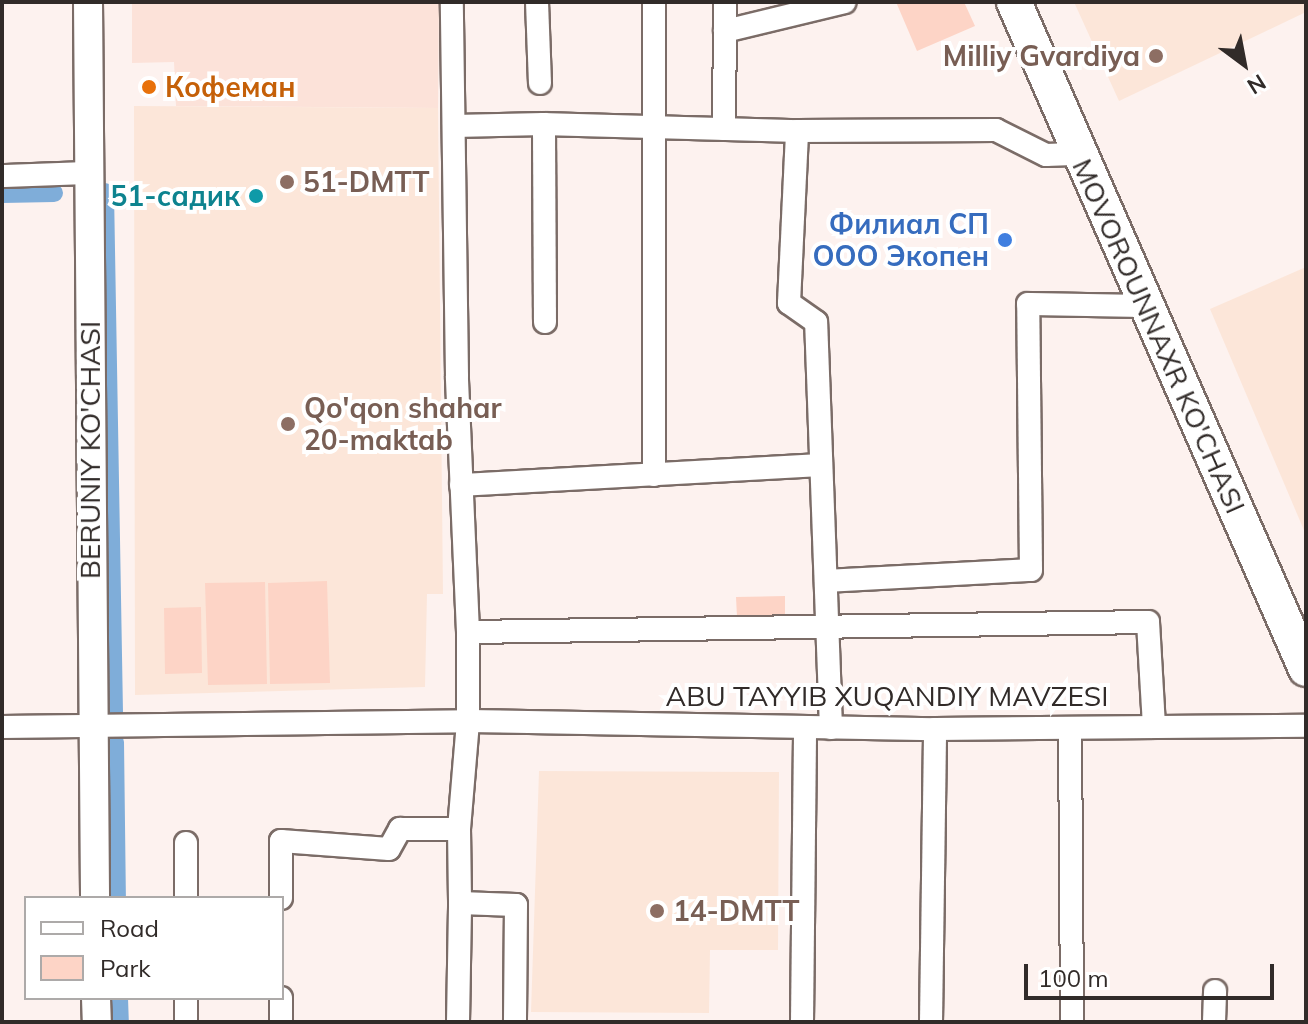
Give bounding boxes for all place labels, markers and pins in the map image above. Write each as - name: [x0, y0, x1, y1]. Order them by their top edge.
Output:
- place label: Milliy Gvardiya: [943, 39, 1140, 73]
- marker: Milliy Gvardiya: [1147, 47, 1165, 65]
- place label: Кофеман: [165, 70, 295, 104]
- marker: Кофеман: [140, 78, 158, 96]
- place label: 51-DMTT: [303, 165, 430, 199]
- marker: 51-DMTT: [278, 173, 296, 191]
- place label: 51-садик: [111, 179, 240, 213]
- marker: 51-садик: [247, 187, 265, 205]
- place label: Филиал СП ООО Экопен: [813, 207, 989, 273]
- marker: Филиал СП ООО Экопен: [996, 231, 1014, 249]
- place label: Qo'qon shahar 20-maktab: [304, 391, 501, 457]
- marker: Qo'qon shahar 20-maktab: [279, 415, 297, 433]
- place label: 14-DMTT: [673, 894, 800, 928]
- marker: 14-DMTT: [648, 902, 666, 920]

